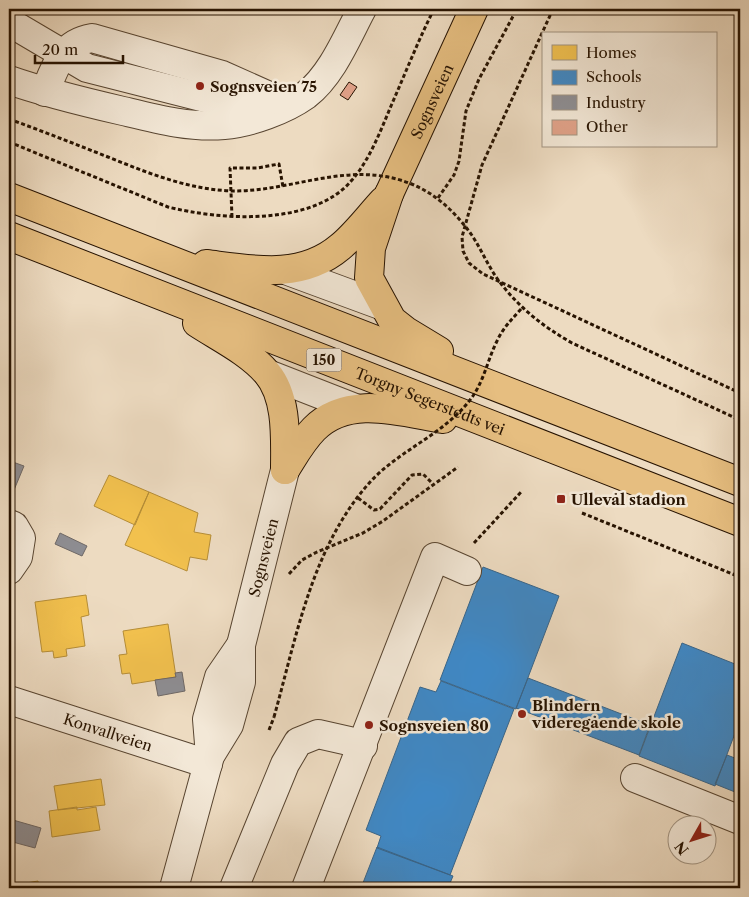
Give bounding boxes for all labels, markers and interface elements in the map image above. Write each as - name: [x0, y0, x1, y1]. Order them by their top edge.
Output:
- scale bar: [35, 32, 122, 64]
- legend: [542, 32, 716, 148]
- text: 20 m: [42, 40, 78, 59]
- text: Homes: [586, 43, 637, 62]
- street label: Sognsveien: [406, 60, 457, 142]
- text: Schools: [586, 67, 642, 86]
- place label: Sognsveien 75: [210, 77, 317, 96]
- marker: Sognsveien 75: [194, 80, 206, 92]
- text: Industry: [586, 93, 646, 112]
- text: Other: [586, 117, 629, 136]
- road number: 150: [306, 348, 342, 372]
- street label: Torgny Segerstedts vei: [352, 363, 508, 439]
- place label: Ullevål stadion: [571, 490, 687, 509]
- marker: Ullevål stadion: [555, 493, 567, 505]
- street label: Sognsveien: [244, 516, 282, 599]
- place label: Blindern videregående skole: [531, 696, 681, 732]
- marker: Blindern videregående skole: [516, 708, 528, 720]
- street label: Konvallveien: [61, 709, 155, 755]
- place label: Sognsveien 80: [379, 716, 489, 735]
- marker: Sognsveien 80: [363, 719, 375, 731]
- north arrow: [666, 814, 716, 864]
- text: N: [671, 838, 693, 859]

